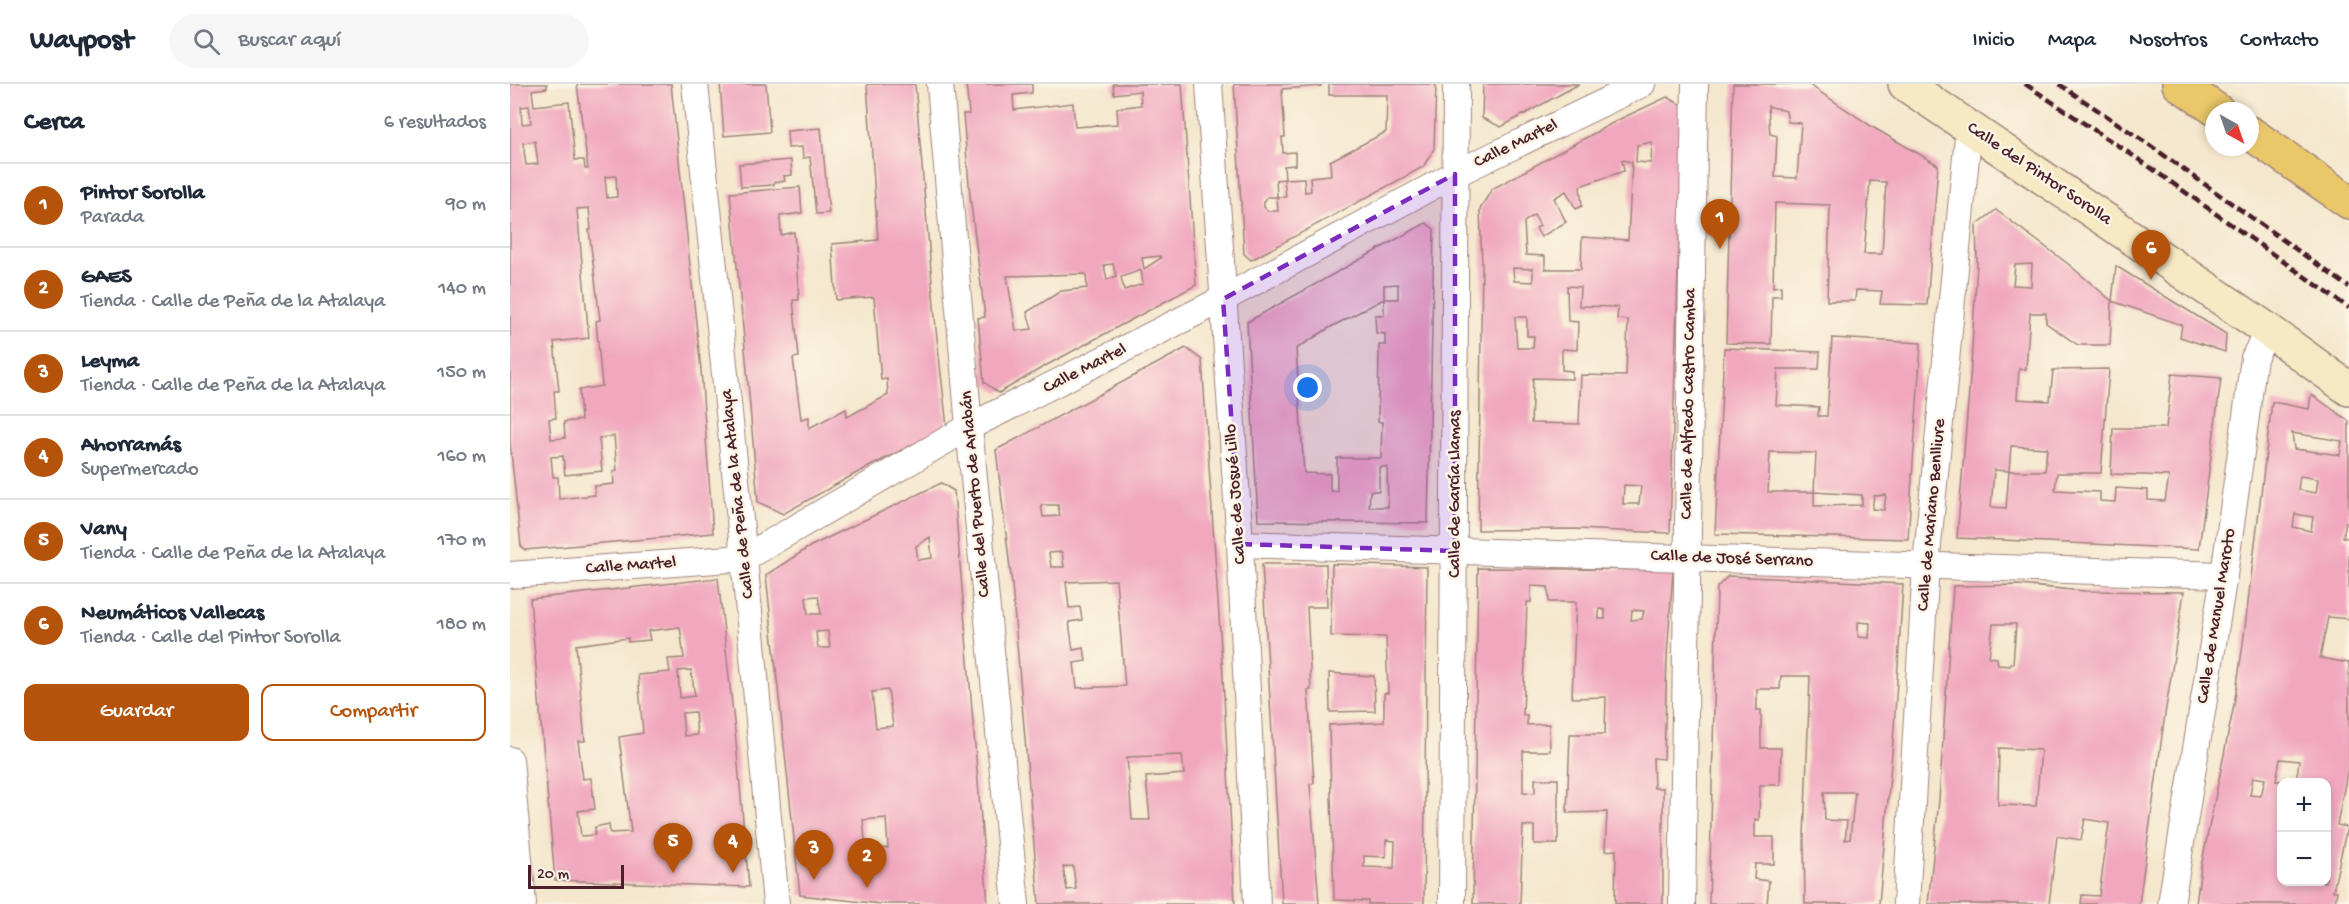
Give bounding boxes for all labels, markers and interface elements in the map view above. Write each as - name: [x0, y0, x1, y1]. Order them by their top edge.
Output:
- search box: [169, 14, 589, 68]
- text: Waypost: [30, 25, 133, 58]
- icon: search: [190, 25, 223, 58]
- text: Buscar aquí: [238, 28, 341, 54]
- text: Inicio: [1973, 29, 2015, 54]
- text: Mapa: [2048, 29, 2096, 54]
- text: Nosotros: [2129, 29, 2207, 54]
- text: Contacto: [2240, 29, 2319, 54]
- north arrow: [2205, 102, 2259, 156]
- text: Cerca: [24, 108, 84, 139]
- text: 6 resultados: [384, 112, 486, 135]
- street label: Calle Martel: [1471, 115, 1561, 173]
- street label: Calle del Pintor Sorolla: [1963, 118, 2116, 231]
- text: Pintor Sorolla: [81, 181, 205, 207]
- text: 1: [39, 194, 48, 217]
- text: 90 m: [446, 194, 486, 217]
- pin: 1: [1700, 200, 1740, 249]
- text: Parada: [81, 207, 144, 230]
- pin: 6: [2132, 230, 2170, 280]
- text: GAES: [81, 265, 132, 291]
- text: 2: [39, 278, 48, 301]
- text: 140 m: [438, 278, 486, 301]
- street label: Calle de Alfredo Castro Camba: [1676, 287, 1702, 520]
- text: Tienda · Calle de Peña de la Atalaya: [81, 291, 385, 314]
- street label: Calle Martel: [1040, 339, 1130, 399]
- text: Leyma: [81, 349, 139, 375]
- text: 3: [38, 362, 49, 385]
- text: 150 m: [437, 362, 486, 385]
- your location: [1293, 373, 1322, 402]
- text: Tienda · Calle de Peña de la Atalaya: [81, 375, 385, 398]
- street label: Calle de Peña de la Atalaya: [716, 387, 759, 600]
- street label: Calle del Puerto de Arlabán: [956, 389, 995, 598]
- street label: Calle de García Llamas: [1445, 409, 1466, 578]
- street label: Calle de Mariano Benlliure: [1913, 417, 1951, 612]
- street label: Calle de Josué Lillo: [1221, 423, 1251, 565]
- text: Ahorramás: [81, 433, 181, 459]
- text: 4: [39, 446, 48, 469]
- text: 160 m: [437, 446, 486, 469]
- text: Supermercado: [81, 459, 199, 482]
- text: Vany: [81, 517, 127, 543]
- street label: Calle de Manuel Maroto: [2193, 527, 2241, 705]
- text: 5: [38, 530, 49, 553]
- text: 170 m: [437, 530, 486, 553]
- text: Tienda · Calle de Peña de la Atalaya: [81, 543, 385, 566]
- street label: Calle de José Serrano: [1650, 546, 1814, 572]
- street label: Calle Martel: [585, 552, 677, 580]
- text: Neumáticos Vallecas: [81, 601, 264, 627]
- text: 6: [38, 614, 49, 637]
- text: 180 m: [437, 614, 486, 637]
- text: Tienda · Calle del Pintor Sorolla: [81, 627, 341, 650]
- button: Guardar: [24, 684, 249, 741]
- button: Compartir: [261, 684, 486, 741]
- map controls: [2277, 778, 2331, 886]
- button: +: [2277, 778, 2331, 832]
- pin: 5: [654, 824, 692, 873]
- pin: 4: [714, 824, 752, 873]
- pin: 3: [794, 830, 834, 880]
- button: −: [2277, 832, 2331, 886]
- pin: 2: [848, 838, 886, 888]
- scale bar: [528, 862, 624, 890]
- text: 20 m: [537, 866, 569, 885]

